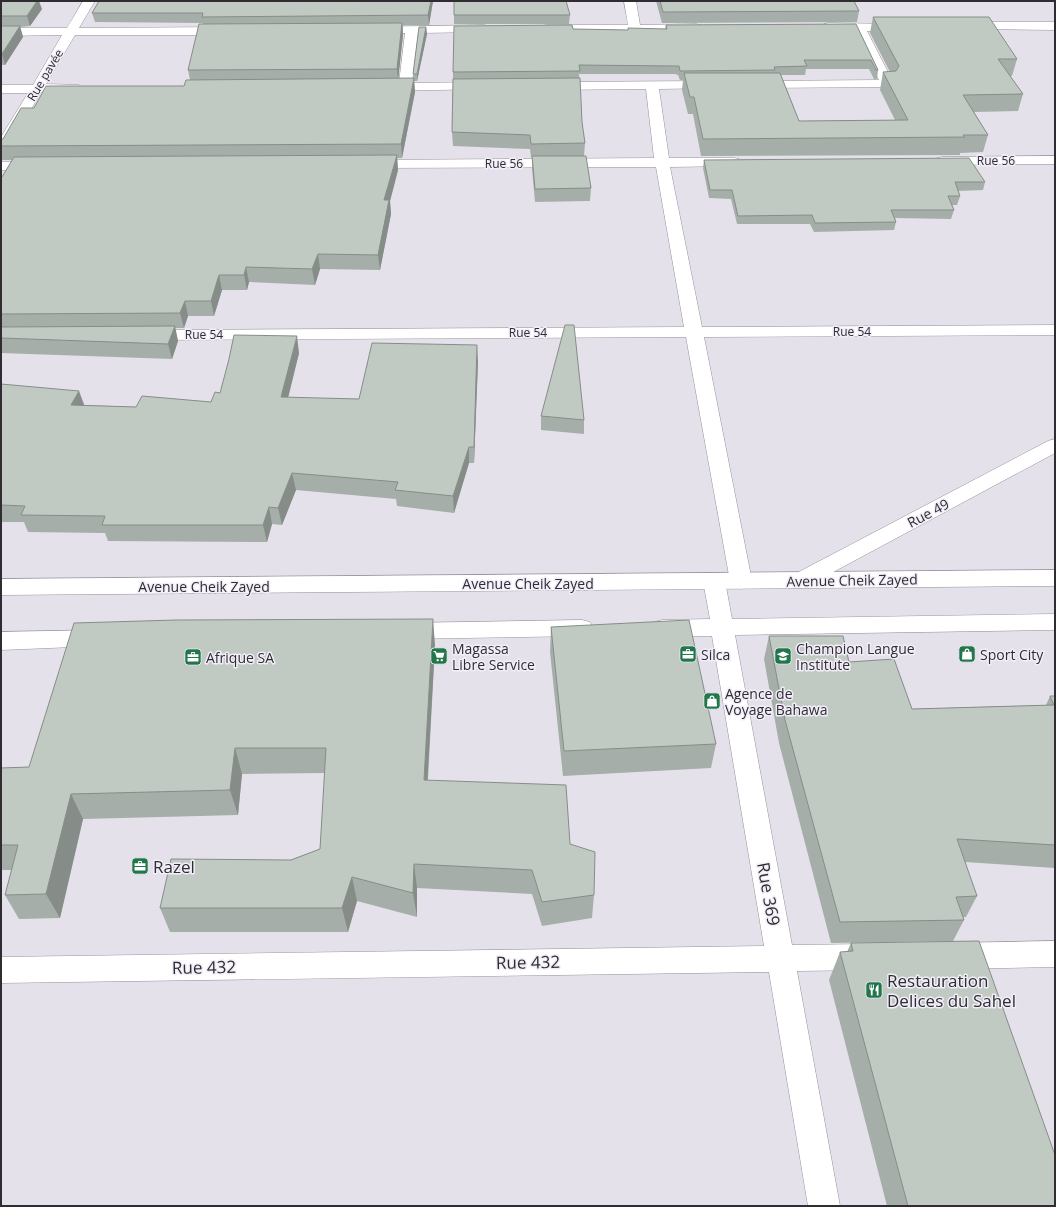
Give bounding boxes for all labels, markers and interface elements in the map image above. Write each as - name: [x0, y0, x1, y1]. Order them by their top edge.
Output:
- street label: Rue pavée: [23, 45, 67, 104]
- street label: Rue 56: [977, 152, 1015, 169]
- street label: Rue 56: [485, 155, 523, 172]
- street label: Rue 54: [833, 323, 871, 340]
- street label: Rue 54: [509, 324, 547, 341]
- street label: Rue 54: [185, 326, 223, 343]
- street label: Rue 49: [904, 494, 952, 532]
- street label: Avenue Cheik Zayed: [786, 569, 918, 591]
- street label: Avenue Cheik Zayed: [462, 574, 594, 593]
- street label: Avenue Cheik Zayed: [138, 577, 270, 596]
- place label: Magassa Libre Service: [452, 639, 535, 674]
- place label: Champion Langue Institute: [796, 639, 915, 674]
- office icon: Silca: [678, 644, 698, 664]
- shop icon: Sport City: [957, 644, 977, 664]
- place label: Silca: [701, 645, 730, 664]
- place label: Sport City: [980, 645, 1044, 664]
- supermarket icon: Magassa Libre Service: [429, 646, 449, 666]
- school or university icon: Champion Langue Institute: [773, 646, 793, 666]
- office icon: Afrique SA: [183, 647, 203, 667]
- place label: Afrique SA: [206, 648, 274, 667]
- place label: Agence de Voyage Bahawa: [725, 684, 827, 719]
- shop icon: Agence de Voyage Bahawa: [702, 691, 722, 711]
- place label: Razel: [153, 855, 195, 878]
- office icon: Razel: [130, 856, 150, 876]
- street label: Rue 369: [752, 860, 786, 928]
- street label: Rue 432: [496, 950, 560, 974]
- street label: Rue 432: [172, 955, 236, 979]
- place label: Restauration Delices du Sahel: [887, 969, 1016, 1012]
- restaurant icon: Restauration Delices du Sahel: [864, 980, 884, 1000]

